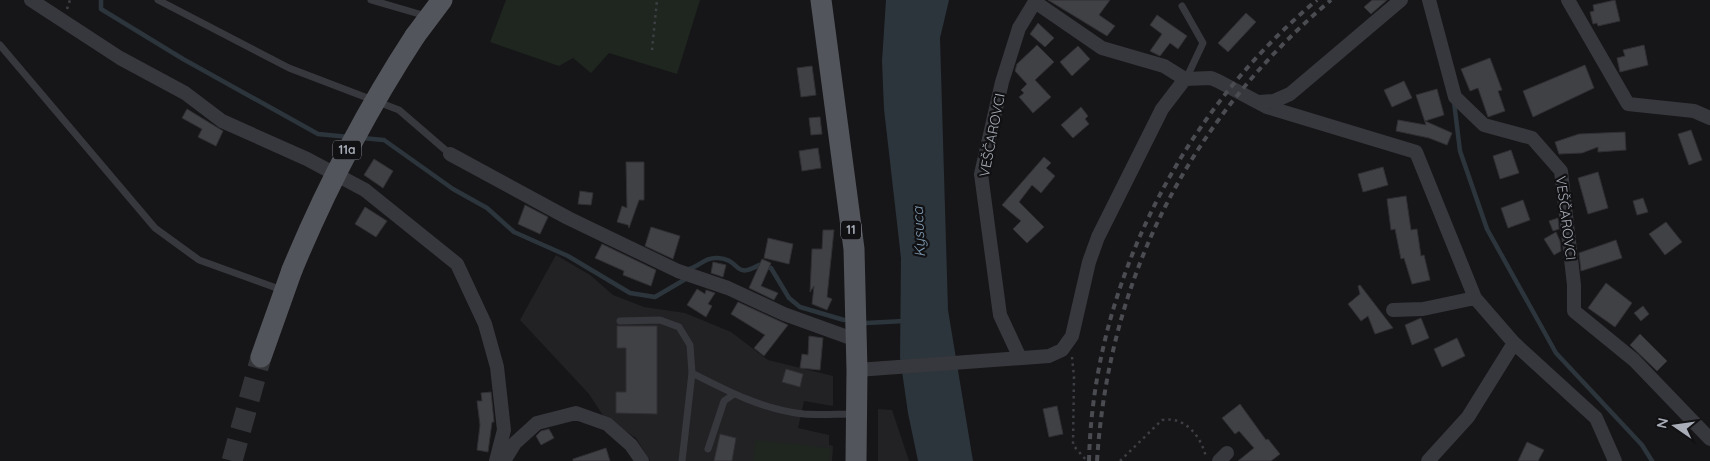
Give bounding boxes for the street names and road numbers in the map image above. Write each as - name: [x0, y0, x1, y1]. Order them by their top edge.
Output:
- street label: VEŠČAROVCI: [975, 92, 1009, 178]
- road number: 11a: [333, 140, 361, 160]
- street label: VEŠČAROVCI: [1552, 175, 1580, 261]
- road number: 11: [841, 220, 861, 240]

